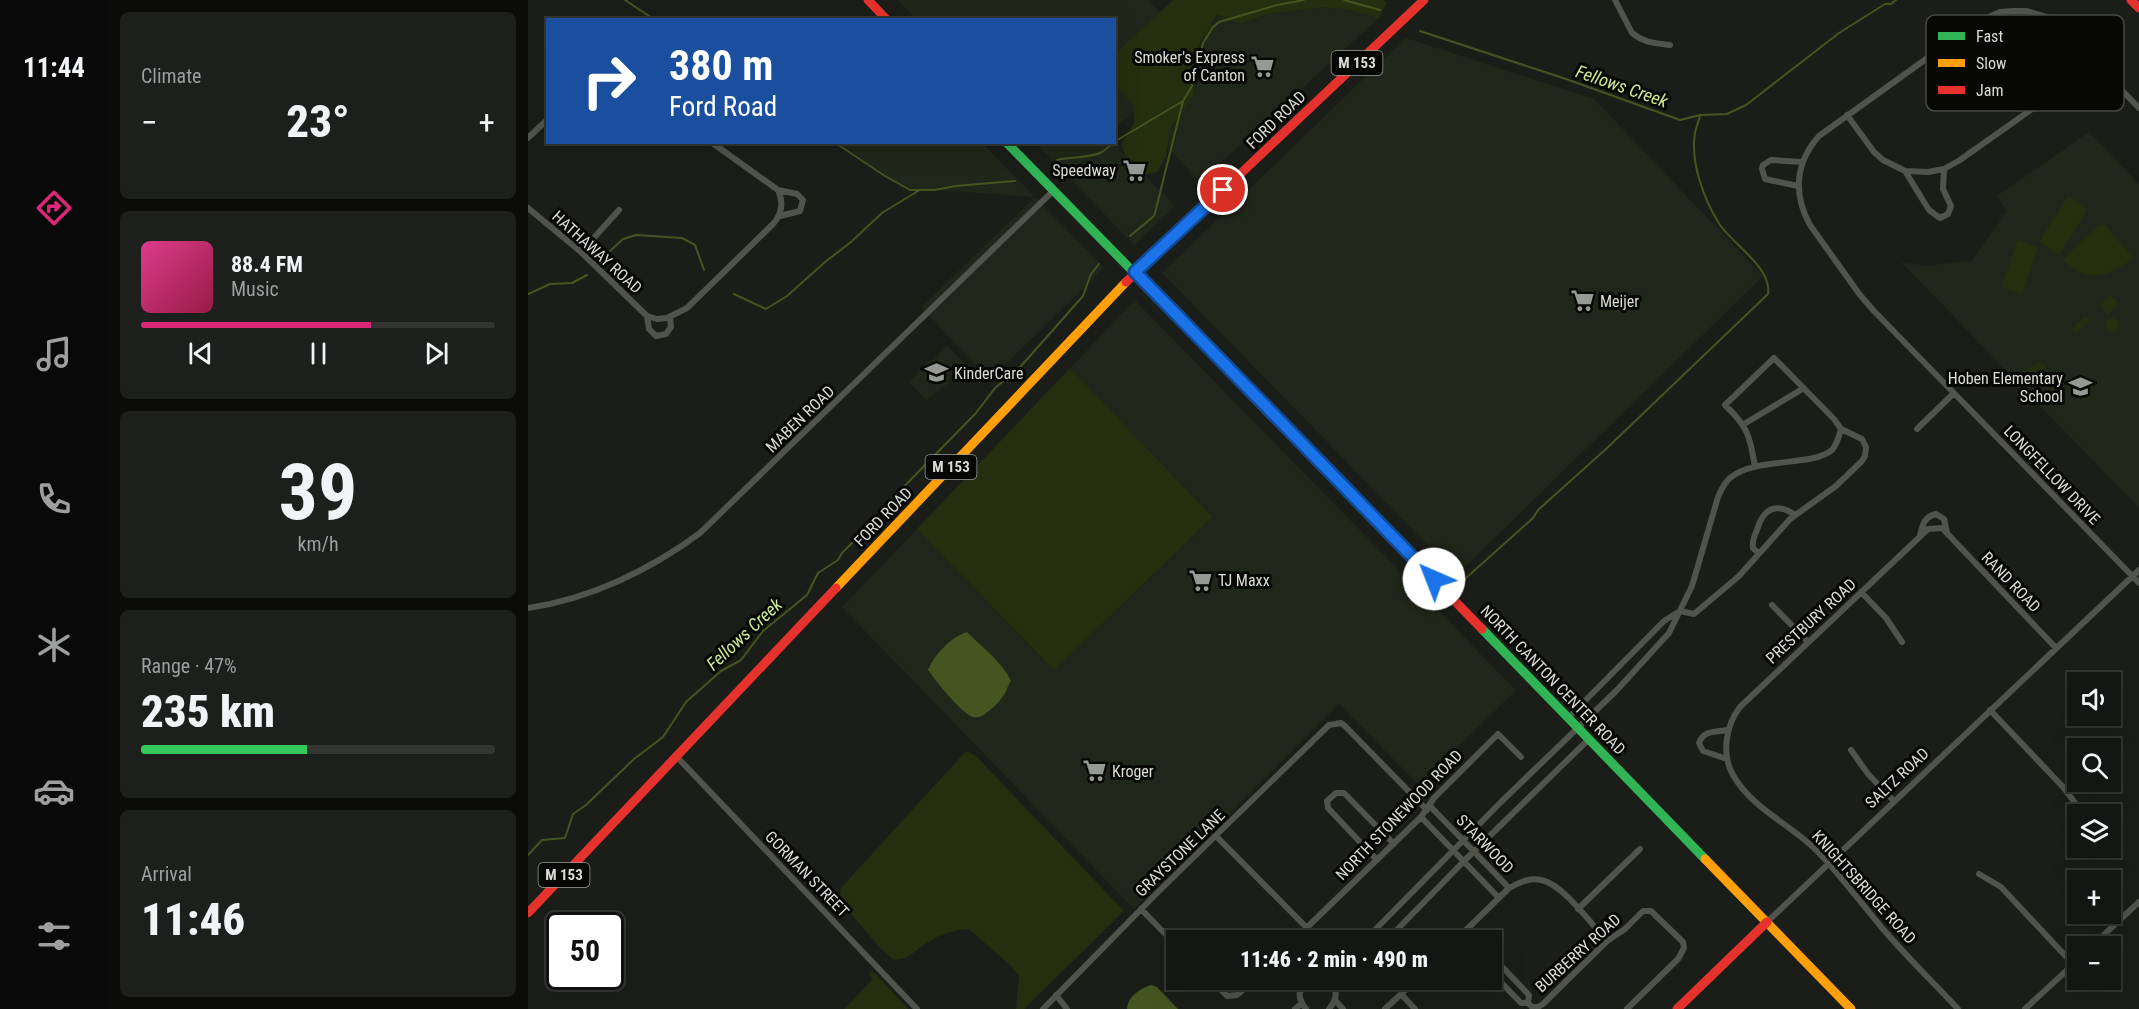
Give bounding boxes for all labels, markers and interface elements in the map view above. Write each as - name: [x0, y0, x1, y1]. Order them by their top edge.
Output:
- legend: [1926, 15, 2124, 111]
- text: Fast: [1976, 27, 2003, 46]
- text: 380 m: [669, 41, 774, 90]
- icon: right: [570, 42, 648, 120]
- place label: Smoker's Express of Canton: [1134, 48, 1245, 85]
- road number: M 153: [1332, 51, 1382, 75]
- text: 11:44: [23, 52, 85, 84]
- supermarket icon: Smoker's Express of Canton: [1250, 53, 1276, 79]
- text: Slow: [1976, 54, 2006, 73]
- water label: Fellows Creek: [1573, 60, 1672, 112]
- text: Climate: [141, 64, 201, 88]
- text: Jam: [1976, 81, 2003, 100]
- street label: FORD ROAD: [1242, 87, 1310, 153]
- text: Ford Road: [669, 91, 777, 123]
- text: 23°: [286, 95, 350, 148]
- text: −: [141, 103, 158, 142]
- text: +: [479, 103, 495, 142]
- supermarket icon: Speedway: [1121, 157, 1147, 183]
- place label: Speedway: [1052, 161, 1116, 180]
- pin: [1197, 164, 1248, 215]
- icon: arrive: [1206, 173, 1239, 206]
- icon: directions: [33, 187, 75, 229]
- street label: HATHAWAY ROAD: [548, 207, 646, 297]
- text: 88.4 FM: [231, 252, 303, 277]
- text: Music: [231, 277, 279, 301]
- supermarket icon: Meijer: [1569, 288, 1595, 314]
- place label: Meijer: [1600, 292, 1639, 311]
- icon: music: [33, 333, 75, 375]
- icon: previous: [184, 337, 217, 370]
- icon: pause: [302, 337, 335, 370]
- icon: next: [420, 337, 453, 370]
- school or university icon: KinderCare: [923, 360, 949, 386]
- place label: KinderCare: [954, 364, 1023, 383]
- place label: Hoben Elementary School: [1948, 369, 2063, 406]
- school or university icon: Hoben Elementary School: [2068, 374, 2094, 400]
- street label: MABEN ROAD: [762, 382, 838, 456]
- street label: LONGFELLOW DRIVE: [2000, 421, 2104, 529]
- text: 39: [279, 447, 357, 538]
- road number: M 153: [926, 455, 976, 479]
- icon: phone: [33, 478, 75, 520]
- street label: FORD ROAD: [850, 483, 916, 551]
- text: km/h: [297, 532, 339, 556]
- position arrow: [1402, 547, 1466, 611]
- street label: RAND ROAD: [1978, 548, 2044, 616]
- supermarket icon: TJ Maxx: [1187, 567, 1213, 593]
- place label: TJ Maxx: [1218, 571, 1270, 590]
- street label: PRESTBURY ROAD: [1762, 574, 1860, 668]
- water label: Fellows Creek: [702, 593, 787, 674]
- street label: NORTH CANTON CENTER ROAD: [1477, 601, 1629, 759]
- icon: climate: [33, 624, 75, 666]
- text: Range · 47%: [141, 654, 237, 678]
- map controls: [2067, 672, 2121, 990]
- button: sound: [2067, 672, 2121, 726]
- text: 235 km: [141, 685, 275, 738]
- button: search: [2067, 738, 2121, 792]
- street label: SALTZ ROAD: [1861, 744, 1933, 812]
- street label: NORTH STONEWOOD ROAD: [1332, 746, 1466, 884]
- supermarket icon: Kroger: [1081, 758, 1107, 784]
- place label: Kroger: [1112, 762, 1154, 781]
- icon: car: [33, 770, 75, 812]
- button: layers: [2067, 804, 2121, 858]
- street label: GRAYSTONE LANE: [1131, 805, 1229, 901]
- street label: STARWOOD: [1452, 811, 1518, 877]
- street label: KNIGHTSBRIDGE ROAD: [1808, 826, 1920, 948]
- street label: GORMAN STREET: [761, 827, 853, 921]
- text: Arrival: [141, 862, 192, 886]
- road number: M 153: [538, 863, 590, 887]
- button: +: [2067, 870, 2121, 924]
- text: 11:46: [141, 893, 245, 946]
- street label: BURBERRY ROAD: [1532, 910, 1624, 996]
- speed limit sign: 50: [546, 912, 624, 990]
- icon: filters: [33, 915, 75, 957]
- button: −: [2067, 936, 2121, 990]
- text: 11:46 · 2 min · 490 m: [1240, 947, 1428, 972]

